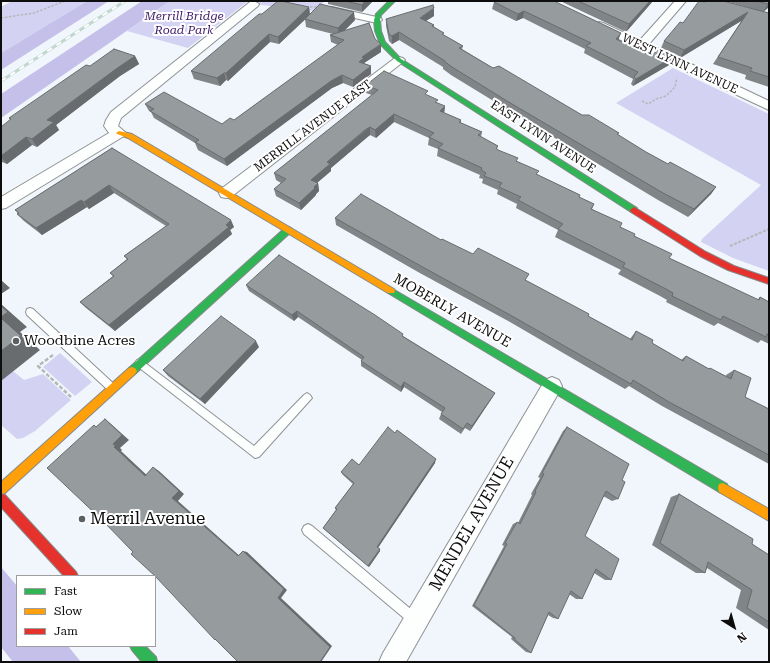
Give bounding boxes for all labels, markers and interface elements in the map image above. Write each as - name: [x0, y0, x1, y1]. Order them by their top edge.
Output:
- park label: Merrill Bridge Road Park: [145, 9, 223, 37]
- street label: WEST LYNN AVENUE: [620, 31, 740, 97]
- street label: MERRILL AVENUE EAST: [251, 77, 375, 175]
- street label: EAST LYNN AVENUE: [488, 98, 598, 176]
- street label: MOBERLY AVENUE: [390, 271, 514, 351]
- place label: Woodbine Acres: [24, 333, 135, 349]
- marker: Woodbine Acres: [11, 336, 21, 346]
- street label: MENDEL AVENUE: [425, 453, 519, 595]
- place label: Merril Avenue: [90, 509, 205, 529]
- marker: Merril Avenue: [77, 514, 87, 524]
- legend: [16, 575, 156, 647]
- text: Fast: [54, 584, 77, 598]
- text: Slow: [54, 604, 82, 618]
- north arrow: [714, 607, 754, 647]
- text: Jam: [54, 624, 78, 638]
- text: N: [734, 629, 749, 645]

